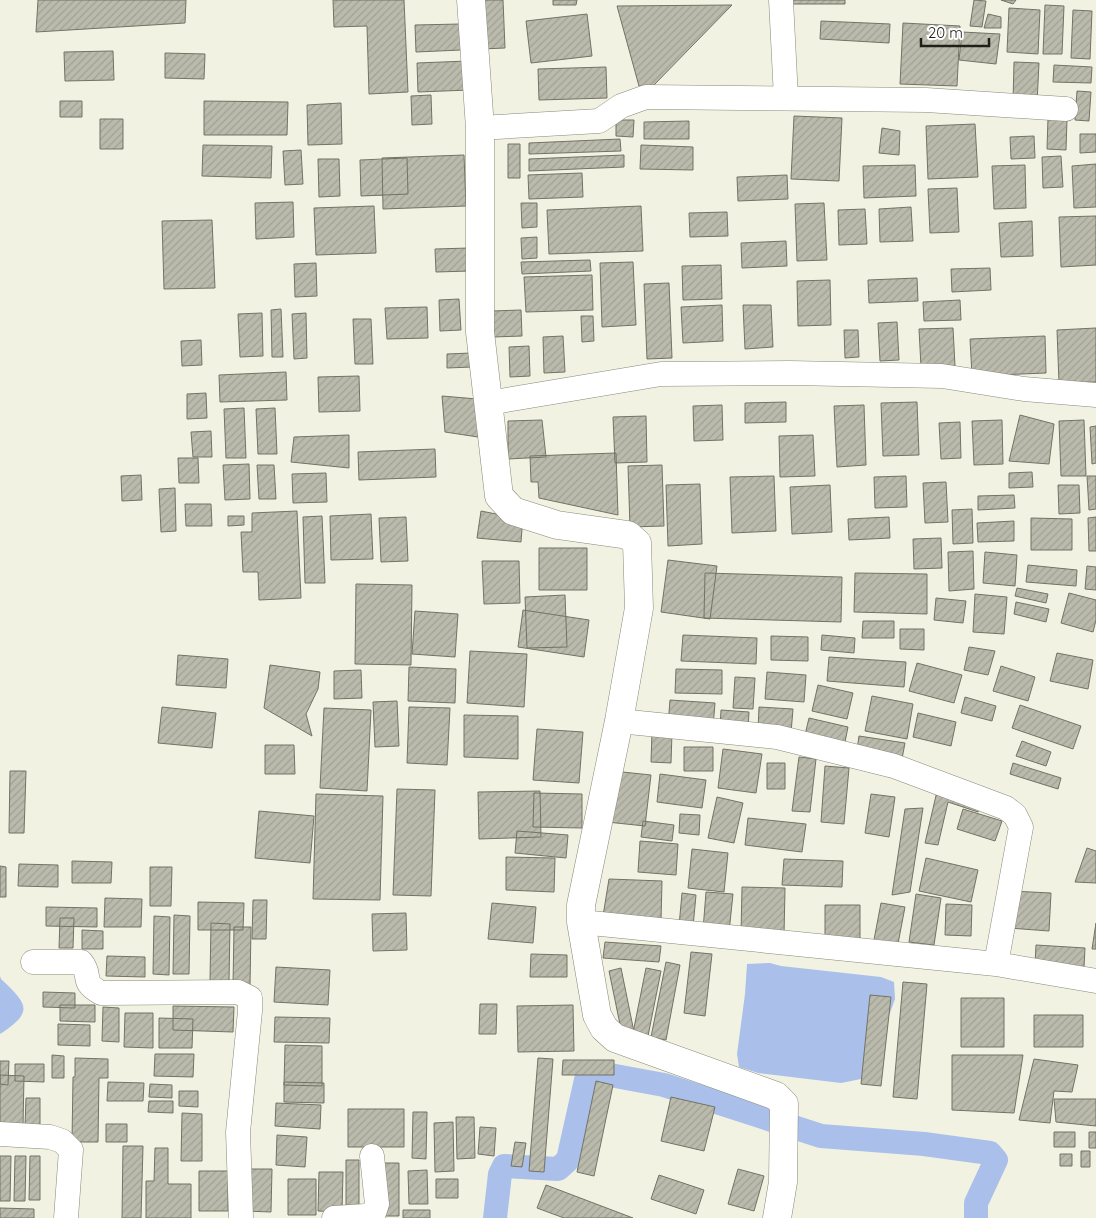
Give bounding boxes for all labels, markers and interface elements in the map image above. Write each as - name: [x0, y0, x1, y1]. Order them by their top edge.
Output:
- scale bar: [921, 15, 988, 47]
- text: 20 m: [928, 23, 963, 42]

